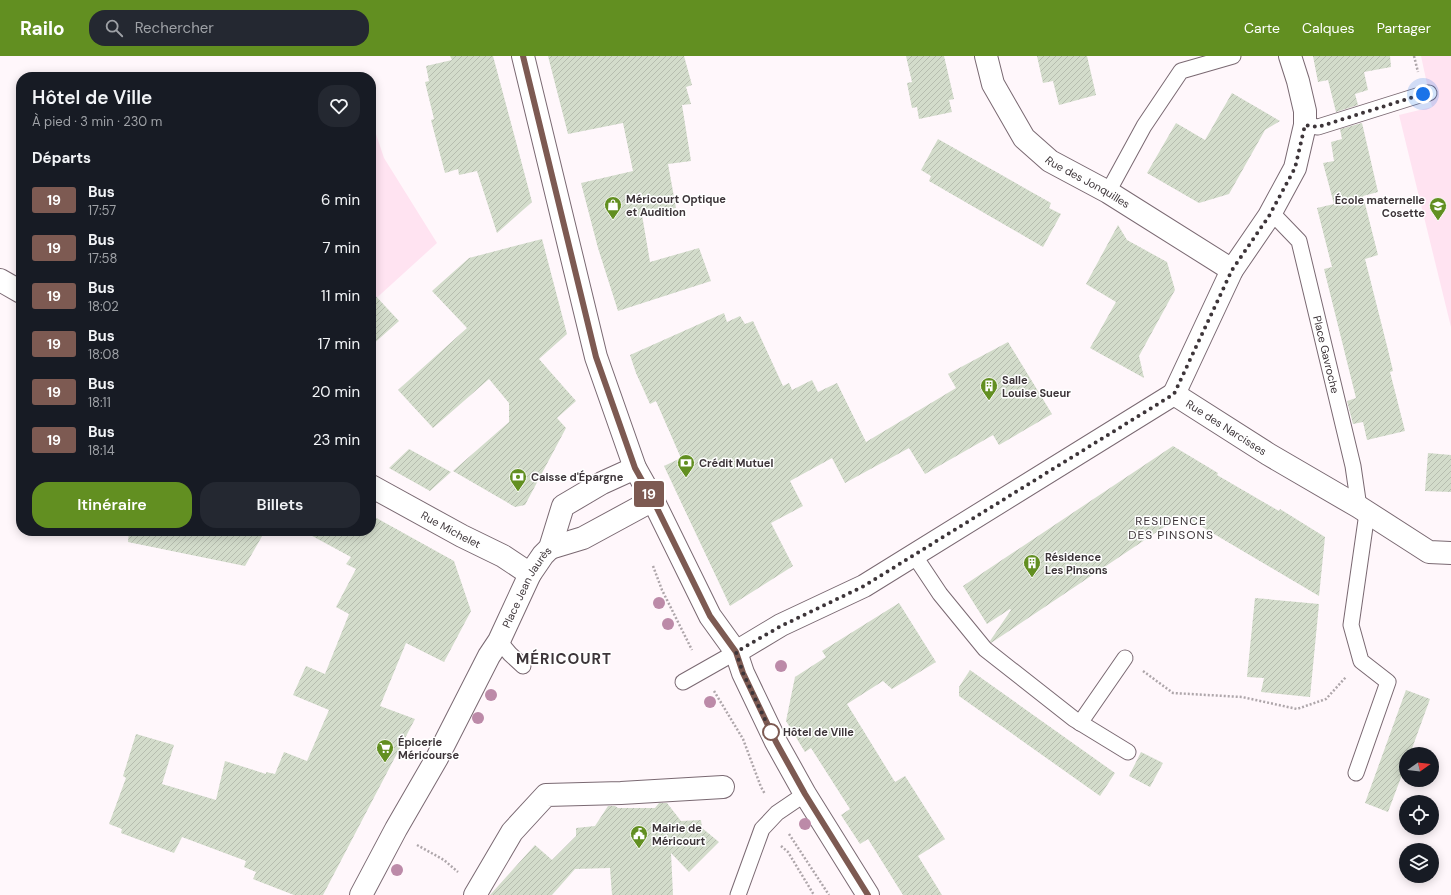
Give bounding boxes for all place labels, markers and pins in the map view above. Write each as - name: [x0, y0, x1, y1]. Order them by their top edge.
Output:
- place label: Méricourt Optique et Audition: [626, 192, 726, 219]
- place label: École maternelle Cosette: [1335, 193, 1425, 220]
- shop icon: Méricourt Optique et Audition: [603, 195, 623, 220]
- school or university icon: École maternelle Cosette: [1428, 196, 1448, 221]
- place label: Salle Louise Sueur: [1002, 373, 1071, 400]
- building icon: Salle Louise Sueur: [979, 376, 999, 401]
- bank icon: Crédit Mutuel: [676, 453, 696, 478]
- place label: Crédit Mutuel: [699, 456, 773, 470]
- bank icon: Caisse d'Épargne: [508, 467, 528, 492]
- place label: Caisse d'Épargne: [531, 470, 624, 484]
- place label: Résidence Les Pinsons: [1045, 550, 1108, 577]
- building icon: Résidence Les Pinsons: [1022, 553, 1042, 578]
- marker: Hôtel de Ville: [762, 723, 780, 741]
- place label: Hôtel de Ville: [783, 725, 854, 739]
- place label: Épicerie Méricourse: [398, 735, 459, 762]
- supermarket icon: Épicerie Méricourse: [375, 738, 395, 763]
- place label: Mairie de Méricourt: [652, 821, 706, 848]
- public building icon: Mairie de Méricourt: [629, 824, 649, 849]

